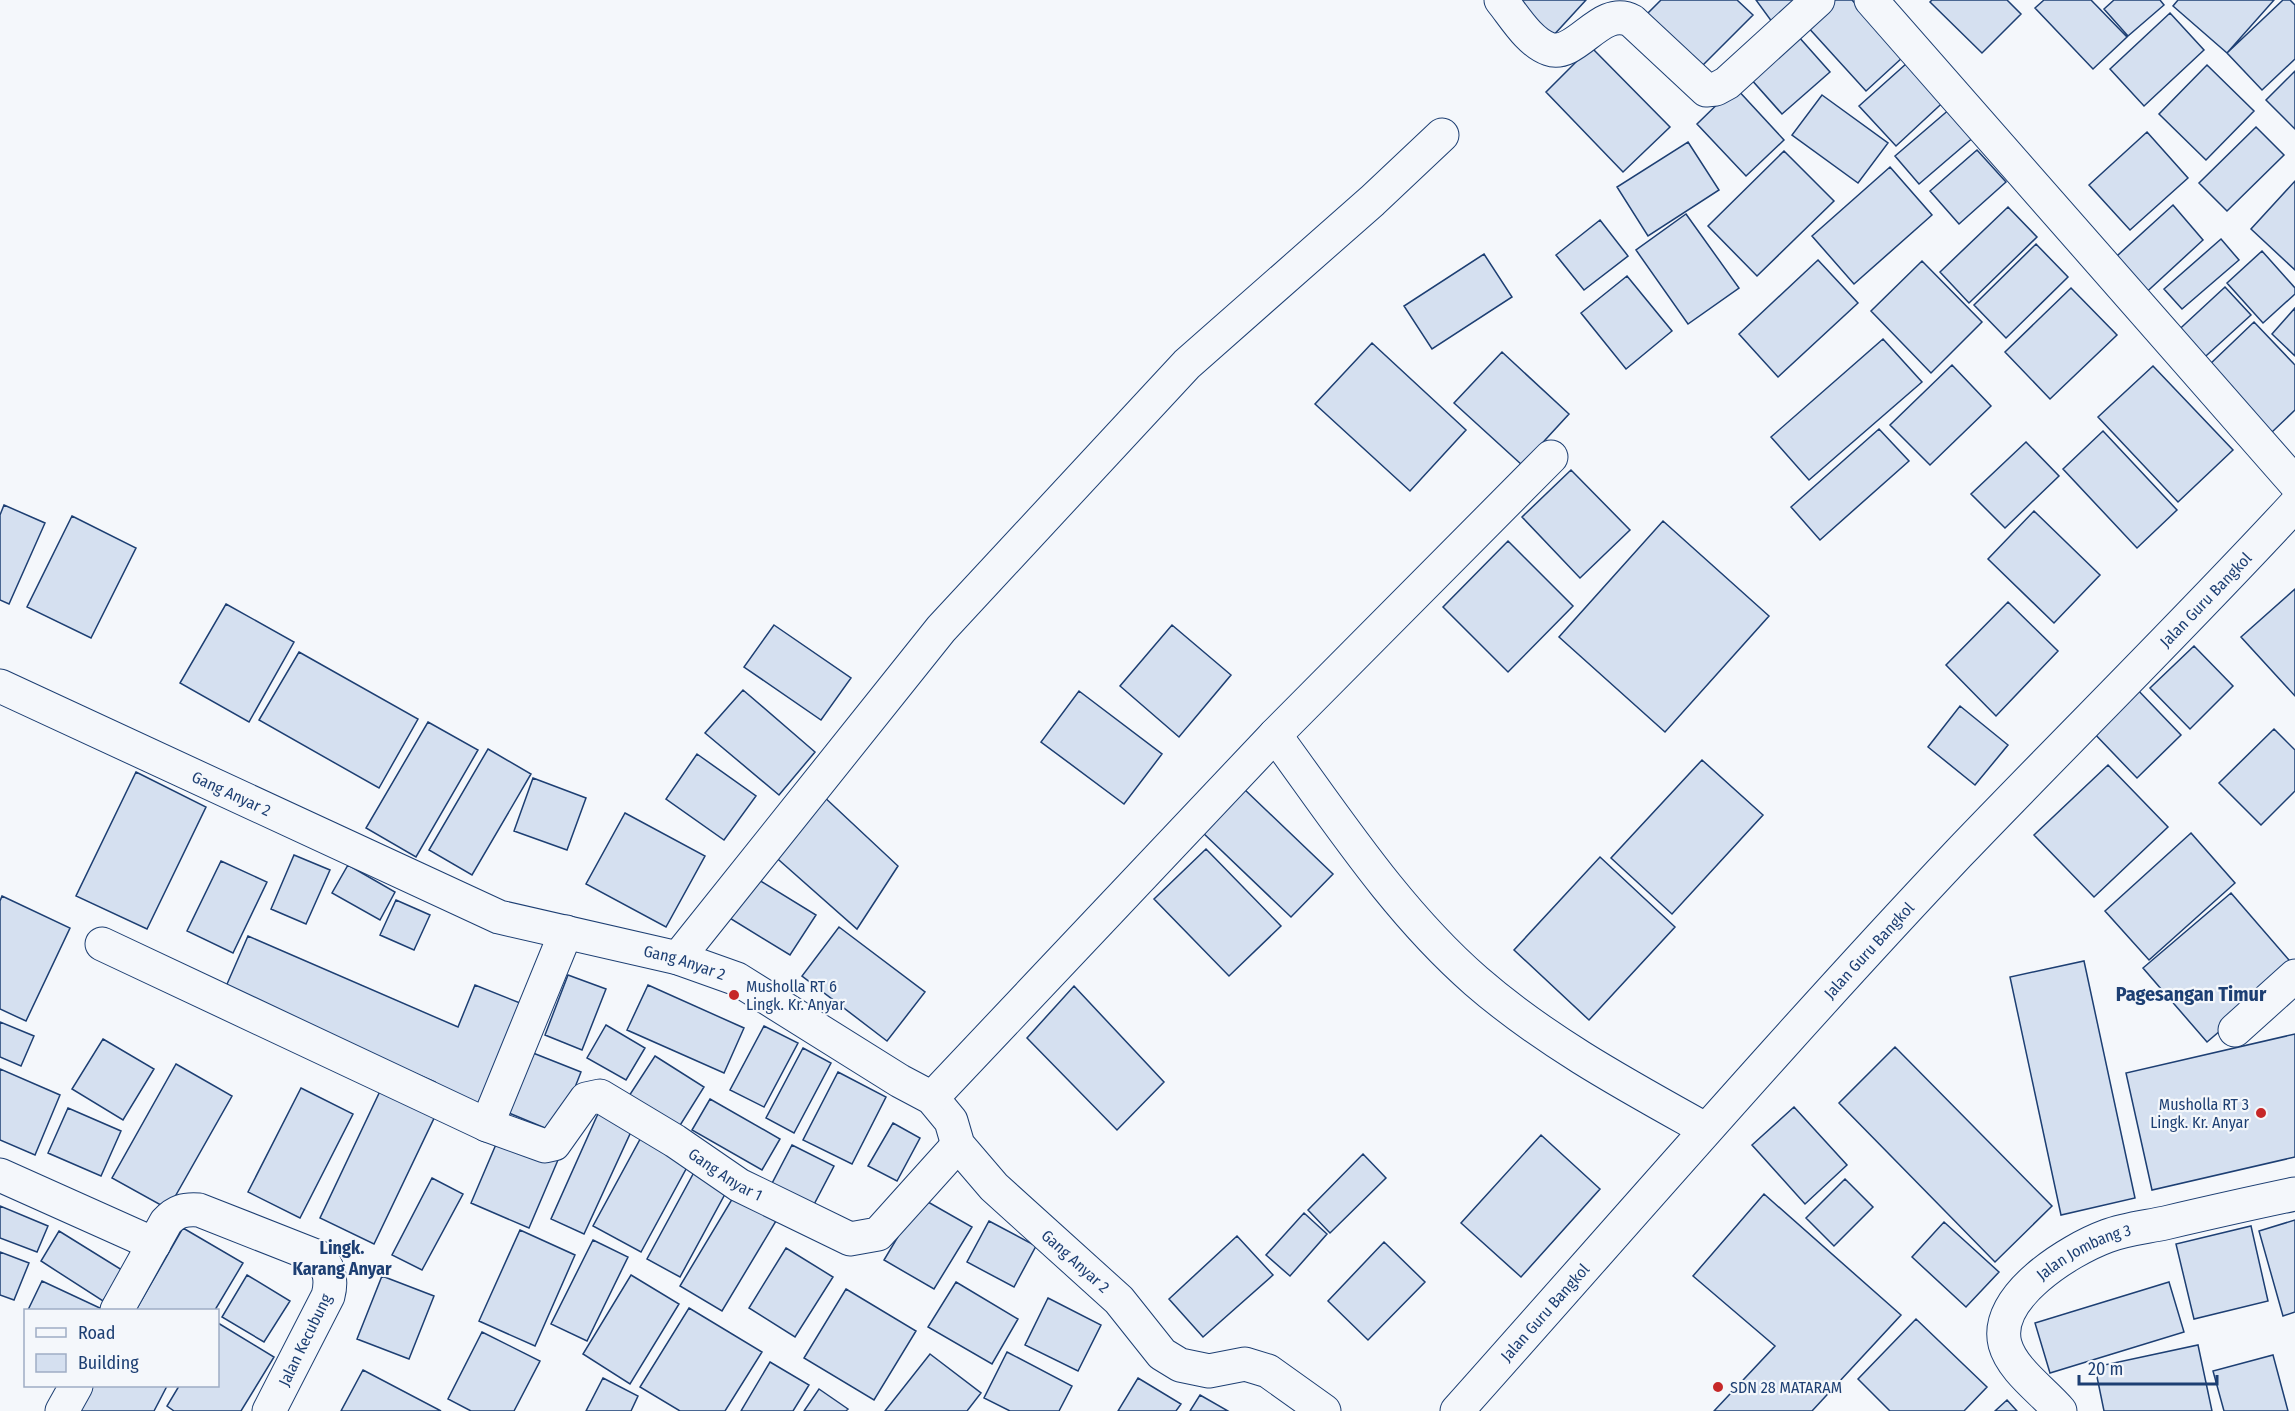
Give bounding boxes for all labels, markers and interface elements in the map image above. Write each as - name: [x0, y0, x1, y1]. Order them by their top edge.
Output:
- street label: Jalan Guru Bangkol: [2156, 548, 2255, 651]
- street label: Gang Anyar 2: [189, 767, 274, 820]
- street label: Jalan Guru Bangkol: [1820, 898, 1918, 1002]
- street label: Gang Anyar 2: [642, 941, 728, 984]
- place label: Musholla RT 6 Lingk. Kr. Anyar: [746, 977, 845, 1014]
- district label: Pagesangan Timur: [2116, 982, 2267, 1006]
- marker: Musholla RT 6 Lingk. Kr. Anyar: [727, 988, 741, 1002]
- place label: Musholla RT 3 Lingk. Kr. Anyar: [2150, 1095, 2249, 1132]
- marker: Musholla RT 3 Lingk. Kr. Anyar: [2254, 1106, 2268, 1120]
- street label: Gang Anyar 1: [685, 1144, 766, 1204]
- street label: Jalan Jombang 3: [2032, 1220, 2133, 1284]
- street label: Gang Anyar 2: [1038, 1225, 1114, 1296]
- district label: Lingk. Karang Anyar: [292, 1237, 392, 1280]
- street label: Jalan Guru Bangkol: [1496, 1259, 1593, 1365]
- street label: Jalan Kecubung: [274, 1290, 336, 1389]
- legend: [24, 1309, 219, 1387]
- text: Road: [78, 1322, 115, 1344]
- scale bar: [2079, 1348, 2217, 1386]
- text: Building: [78, 1352, 139, 1374]
- text: 20 m: [2088, 1358, 2123, 1380]
- place label: SDN 28 MATARAM: [1730, 1378, 1842, 1397]
- marker: SDN 28 MATARAM: [1711, 1380, 1725, 1394]

